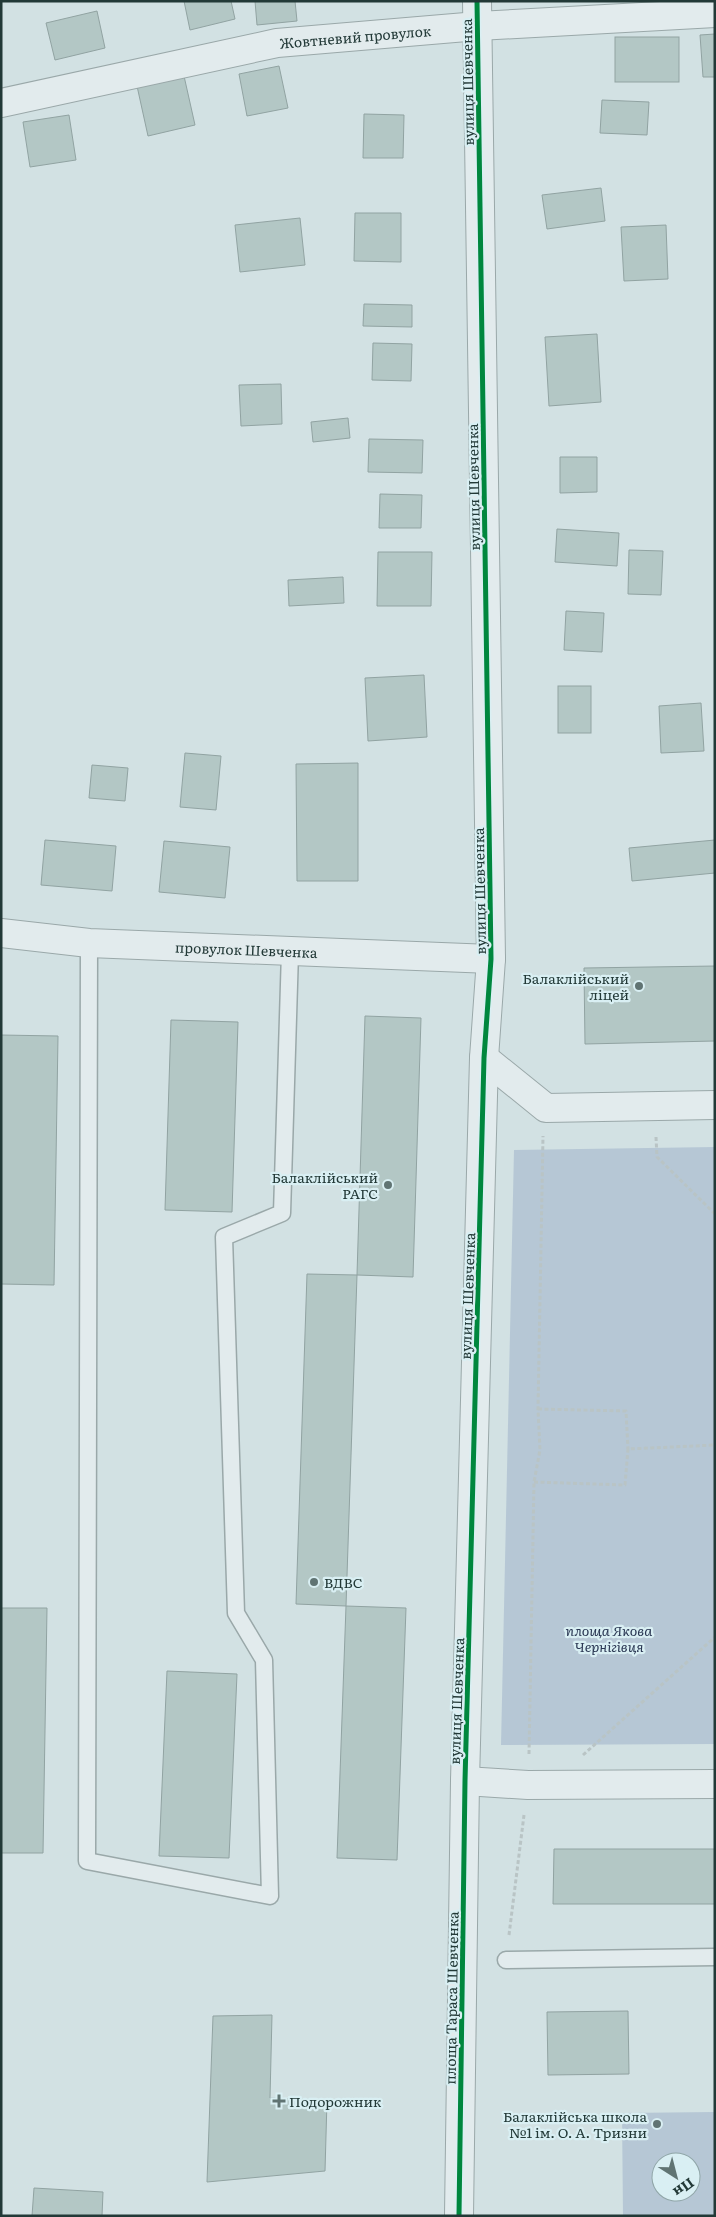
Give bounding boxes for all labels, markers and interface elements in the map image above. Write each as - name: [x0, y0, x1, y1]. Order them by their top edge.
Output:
- street label: вулиця Шевченка: [456, 18, 478, 146]
- street label: Жовтневий провулок: [279, 20, 432, 53]
- street label: вулиця Шевченка: [462, 423, 484, 551]
- street label: вулиця Шевченка: [468, 827, 490, 955]
- street label: провулок Шевченка: [175, 936, 318, 962]
- place label: Балаклійський ліцей: [523, 968, 629, 1004]
- marker: Балаклійський ліцей: [633, 980, 645, 992]
- place label: Балаклійський РАГС: [272, 1167, 378, 1203]
- marker: Балаклійський РАГС: [382, 1179, 394, 1191]
- street label: вулиця Шевченка: [455, 1232, 479, 1360]
- place label: ВДВС: [324, 1572, 363, 1592]
- marker: ВДВС: [308, 1576, 320, 1588]
- park label: площа Якова Чернігівця: [566, 1620, 652, 1656]
- street label: вулиця Шевченка: [444, 1637, 468, 1765]
- street label: площа Тараса Шевченка: [439, 1911, 463, 2085]
- place label: Подорожник: [289, 2091, 382, 2111]
- marker: Подорожник: [273, 2095, 285, 2107]
- place label: Балаклійська школа №1 ім. О. А. Тризни: [503, 2106, 647, 2142]
- marker: Балаклійська школа №1 ім. О. А. Тризни: [651, 2118, 663, 2130]
- north arrow: [651, 2152, 701, 2202]
- text: Пн: [669, 2174, 699, 2203]

